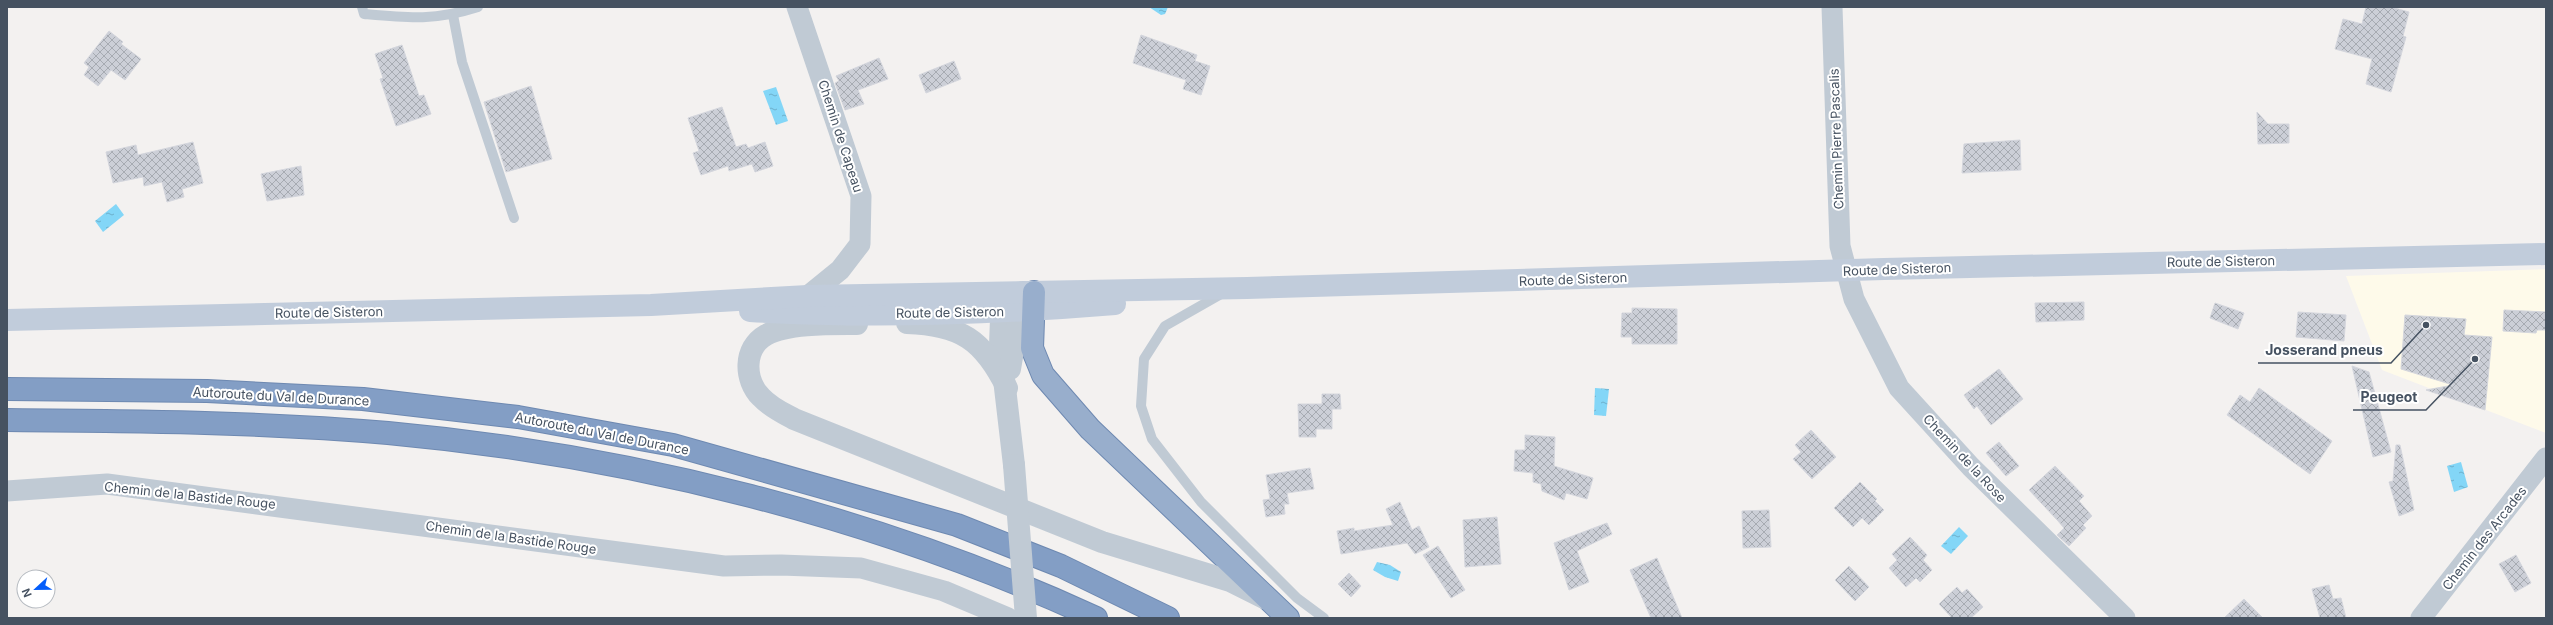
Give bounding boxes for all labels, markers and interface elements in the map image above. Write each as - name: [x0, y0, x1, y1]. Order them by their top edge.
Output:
- street label: Chemin Pierre Pascalis: [1826, 68, 1846, 210]
- street label: Chemin de Capeau: [815, 78, 867, 194]
- street label: Route de Sisteron: [2167, 252, 2275, 270]
- street label: Route de Sisteron: [1843, 259, 1951, 279]
- street label: Route de Sisteron: [1519, 269, 1627, 289]
- street label: Route de Sisteron: [275, 303, 383, 321]
- street label: Route de Sisteron: [896, 303, 1004, 321]
- callout: Josserand pneus: [2258, 337, 2391, 363]
- text: Josserand pneus: [2265, 341, 2383, 358]
- street label: Autoroute du Val de Durance: [192, 383, 370, 409]
- callout: Peugeot: [2353, 384, 2426, 410]
- text: Peugeot: [2361, 388, 2417, 405]
- street label: Autoroute du Val de Durance: [514, 408, 690, 458]
- street label: Chemin de la Rose: [1920, 411, 2010, 505]
- street label: Chemin de la Bastide Rouge: [103, 478, 277, 512]
- street label: Chemin des Arcades: [2438, 483, 2530, 593]
- street label: Chemin de la Bastide Rouge: [425, 517, 597, 557]
- north arrow: [16, 569, 56, 609]
- text: N: [19, 586, 35, 599]

